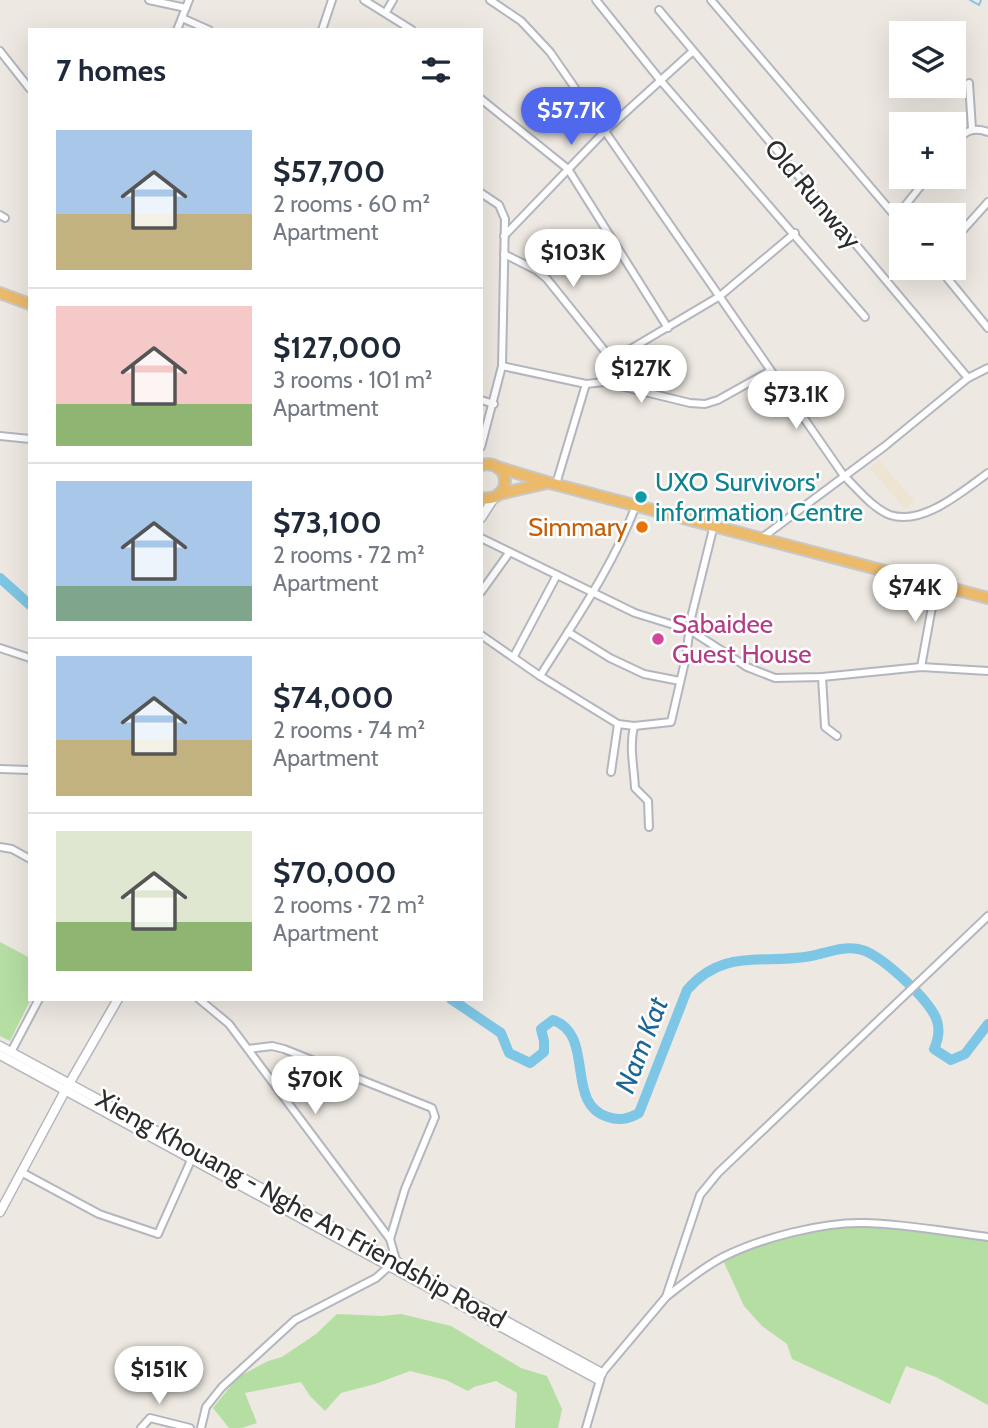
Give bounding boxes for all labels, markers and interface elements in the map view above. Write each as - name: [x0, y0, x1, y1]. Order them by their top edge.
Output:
- map controls: [889, 21, 966, 280]
- button: layers: [889, 21, 966, 98]
- icon: filters: [417, 51, 455, 89]
- text: 7 homes: [56, 52, 166, 89]
- pin: $57.7K: [514, 88, 628, 147]
- text: $57.7K: [537, 96, 605, 124]
- button: +: [889, 112, 966, 189]
- street label: Old Runway: [758, 133, 868, 255]
- text: $57,700: [273, 153, 385, 190]
- icon: home: [112, 158, 196, 242]
- text: 2 rooms · 60 m²: [273, 190, 430, 218]
- button: −: [889, 203, 966, 280]
- text: Apartment: [273, 218, 378, 246]
- pin: $103K: [524, 230, 622, 289]
- text: $103K: [541, 238, 605, 266]
- text: $127,000: [273, 329, 402, 366]
- icon: home: [112, 334, 196, 418]
- pin: $127K: [592, 346, 690, 405]
- text: $127K: [611, 354, 671, 382]
- text: 3 rooms · 101 m²: [273, 366, 432, 394]
- pin: $73.1K: [739, 372, 853, 431]
- text: $73.1K: [763, 380, 829, 408]
- text: Apartment: [273, 394, 378, 422]
- place label: UXO Survivors' information Centre: [655, 466, 863, 528]
- marker: UXO Survivors' information Centre: [633, 489, 649, 505]
- text: $73,100: [273, 504, 382, 541]
- icon: home: [112, 509, 196, 593]
- place label: Simmary: [528, 511, 628, 543]
- marker: Simmary: [634, 519, 650, 535]
- text: 2 rooms · 72 m²: [273, 541, 425, 569]
- pin: $74K: [874, 564, 956, 624]
- text: Apartment: [273, 569, 378, 597]
- text: $74K: [888, 573, 942, 601]
- place label: Sabaidee Guest House: [672, 608, 812, 670]
- marker: Sabaidee Guest House: [650, 631, 666, 647]
- text: $74,000: [273, 679, 394, 716]
- icon: home: [112, 684, 196, 768]
- text: 2 rooms · 74 m²: [273, 716, 425, 744]
- text: Apartment: [273, 744, 378, 772]
- text: $70,000: [273, 854, 397, 891]
- icon: home: [112, 859, 196, 943]
- text: 2 rooms · 72 m²: [273, 891, 425, 919]
- text: Apartment: [273, 919, 378, 947]
- water label: Nam Kat: [607, 992, 675, 1098]
- pin: $70K: [274, 1056, 356, 1116]
- text: $70K: [287, 1065, 343, 1093]
- street label: Xieng Khouang - Nghe An Friendship Road: [90, 1083, 512, 1335]
- pin: $151K: [110, 1346, 208, 1406]
- text: $151K: [130, 1355, 188, 1383]

